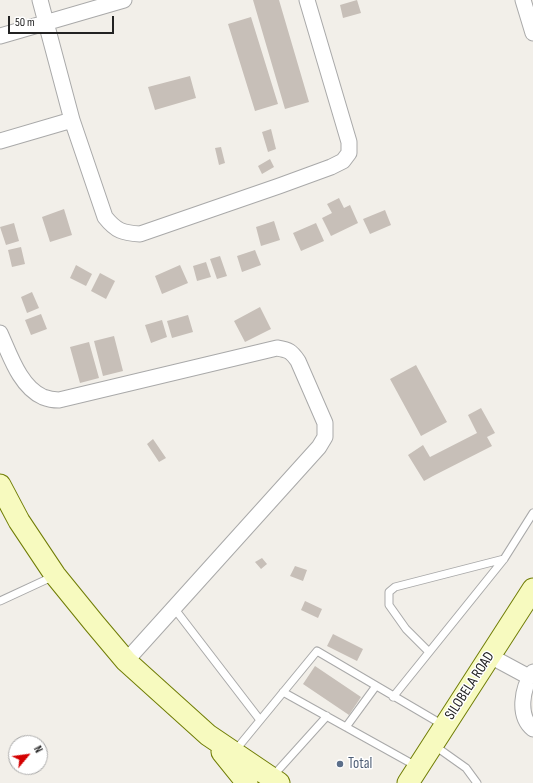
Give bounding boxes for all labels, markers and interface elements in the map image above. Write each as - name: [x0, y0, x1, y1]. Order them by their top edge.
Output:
- scale bar: [10, 8, 116, 34]
- text: 50 m: [15, 15, 35, 30]
- street label: SILOBELA ROAD: [441, 649, 499, 723]
- north arrow: [8, 735, 48, 775]
- text: N: [31, 744, 45, 755]
- place label: Total: [348, 755, 372, 773]
- marker: Total: [335, 759, 345, 769]

